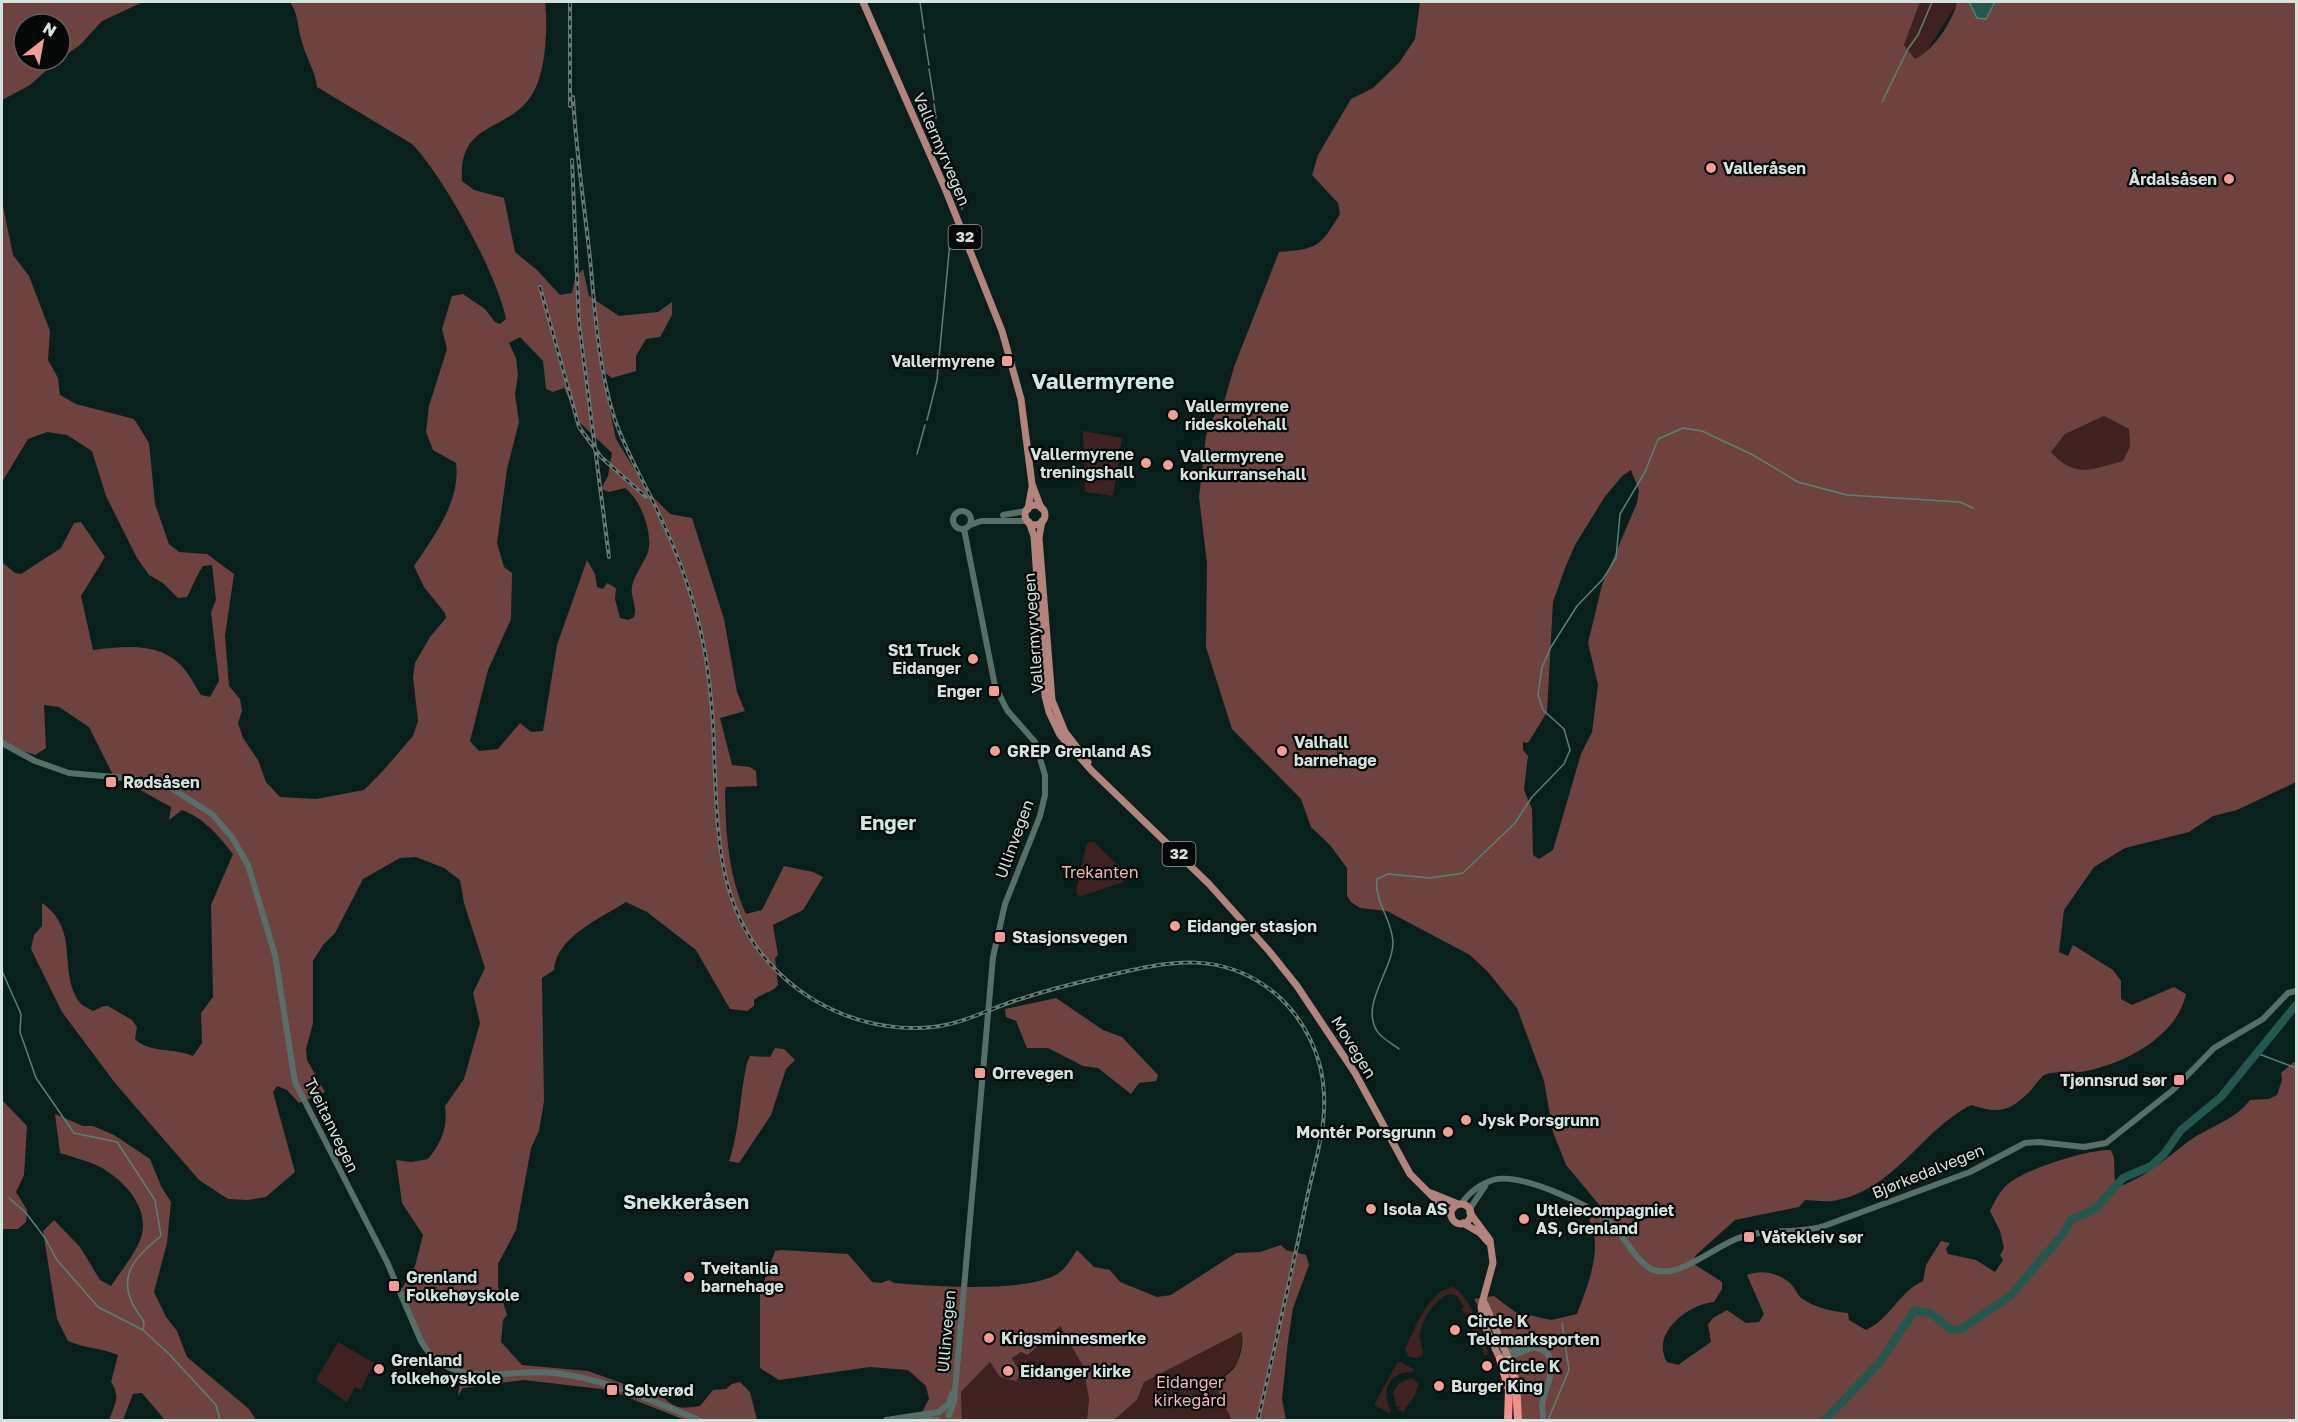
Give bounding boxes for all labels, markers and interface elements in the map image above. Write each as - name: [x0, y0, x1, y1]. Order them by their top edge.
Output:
- north arrow: [12, 12, 72, 72]
- text: N: [39, 17, 60, 41]
- street label: Vallermyrvegen: [909, 89, 975, 209]
- place label: Valleråsen: [1723, 158, 1806, 178]
- marker: Valleråsen: [1704, 161, 1718, 175]
- place label: Årdalsåsen: [2129, 168, 2217, 189]
- marker: Årdalsåsen: [2222, 172, 2236, 186]
- road number: 32: [948, 225, 982, 249]
- place label: Vallermyrene: [891, 351, 995, 371]
- marker: Vallermyrene: [1000, 354, 1014, 368]
- district label: Vallermyrene: [1032, 367, 1174, 394]
- place label: Vallermyrene rideskolehall: [1185, 396, 1289, 434]
- marker: Vallermyrene rideskolehall: [1166, 408, 1180, 422]
- place label: Vallermyrene treningshall: [1030, 444, 1135, 482]
- place label: Vallermyrene konkurransehall: [1180, 446, 1307, 484]
- marker: Vallermyrene treningshall: [1139, 456, 1153, 470]
- marker: Vallermyrene konkurransehall: [1161, 458, 1175, 472]
- street label: Vallermyrvegen: [1019, 572, 1047, 694]
- place label: St1 Truck Eidanger: [888, 640, 962, 678]
- marker: St1 Truck Eidanger: [966, 652, 980, 666]
- place label: Enger: [937, 681, 982, 701]
- marker: Enger: [987, 684, 1001, 698]
- place label: Valhall barnehage: [1294, 732, 1377, 770]
- place label: GREP Grenland AS: [1007, 741, 1152, 761]
- marker: GREP Grenland AS: [988, 744, 1002, 758]
- marker: Valhall barnehage: [1275, 744, 1289, 758]
- place label: Rødsåsen: [123, 772, 200, 792]
- marker: Rødsåsen: [104, 775, 118, 789]
- street label: Ullinvegen: [990, 797, 1038, 881]
- district label: Enger: [860, 810, 916, 834]
- road number: 32: [1162, 842, 1196, 866]
- park label: Trekanten: [1062, 862, 1138, 882]
- place label: Eidanger stasjon: [1187, 916, 1317, 936]
- marker: Eidanger stasjon: [1168, 919, 1182, 933]
- place label: Stasjonsvegen: [1012, 927, 1127, 947]
- marker: Stasjonsvegen: [993, 930, 1007, 944]
- street label: Movegen: [1327, 1012, 1381, 1082]
- place label: Orrevegen: [992, 1063, 1073, 1083]
- marker: Orrevegen: [973, 1066, 987, 1080]
- place label: Tjønnsrud sør: [2060, 1070, 2167, 1090]
- marker: Tjønnsrud sør: [2172, 1073, 2186, 1087]
- street label: Tveitanvegen: [301, 1074, 363, 1176]
- place label: Jysk Porsgrunn: [1478, 1110, 1599, 1130]
- marker: Jysk Porsgrunn: [1459, 1113, 1473, 1127]
- place label: Montér Porsgrunn: [1296, 1122, 1436, 1142]
- marker: Montér Porsgrunn: [1441, 1125, 1455, 1139]
- street label: Bjørkedalvegen: [1869, 1139, 1987, 1203]
- district label: Snekkeråsen: [623, 1189, 749, 1213]
- place label: Isola AS: [1383, 1199, 1448, 1219]
- place label: Utleiecompagniet AS, Grenland: [1536, 1200, 1674, 1238]
- marker: Isola AS: [1364, 1202, 1378, 1216]
- marker: Utleiecompagniet AS, Grenland: [1517, 1212, 1531, 1226]
- place label: Våtekleiv sør: [1761, 1227, 1863, 1247]
- marker: Våtekleiv sør: [1742, 1230, 1756, 1244]
- place label: Tveitanlia barnehage: [701, 1258, 784, 1296]
- place label: Grenland Folkehøyskole: [406, 1267, 520, 1305]
- marker: Tveitanlia barnehage: [682, 1270, 696, 1284]
- marker: Grenland Folkehøyskole: [387, 1279, 401, 1293]
- street label: Ullinvegen: [932, 1289, 960, 1373]
- place label: Circle K Telemarksporten: [1467, 1311, 1599, 1349]
- marker: Circle K Telemarksporten: [1448, 1323, 1462, 1337]
- place label: Krigsminnesmerke: [1001, 1328, 1146, 1348]
- marker: Krigsminnesmerke: [982, 1331, 996, 1345]
- place label: Grenland folkehøyskole: [391, 1350, 501, 1388]
- place label: Circle K: [1499, 1356, 1561, 1376]
- marker: Circle K: [1480, 1359, 1494, 1373]
- place label: Eidanger kirke: [1020, 1361, 1131, 1381]
- marker: Grenland folkehøyskole: [372, 1362, 386, 1376]
- marker: Eidanger kirke: [1001, 1364, 1015, 1378]
- park label: Eidanger kirkegård: [1154, 1372, 1226, 1410]
- place label: Burger King: [1451, 1376, 1543, 1396]
- marker: Burger King: [1432, 1379, 1446, 1393]
- place label: Sølverød: [624, 1380, 694, 1400]
- marker: Sølverød: [605, 1383, 619, 1397]

